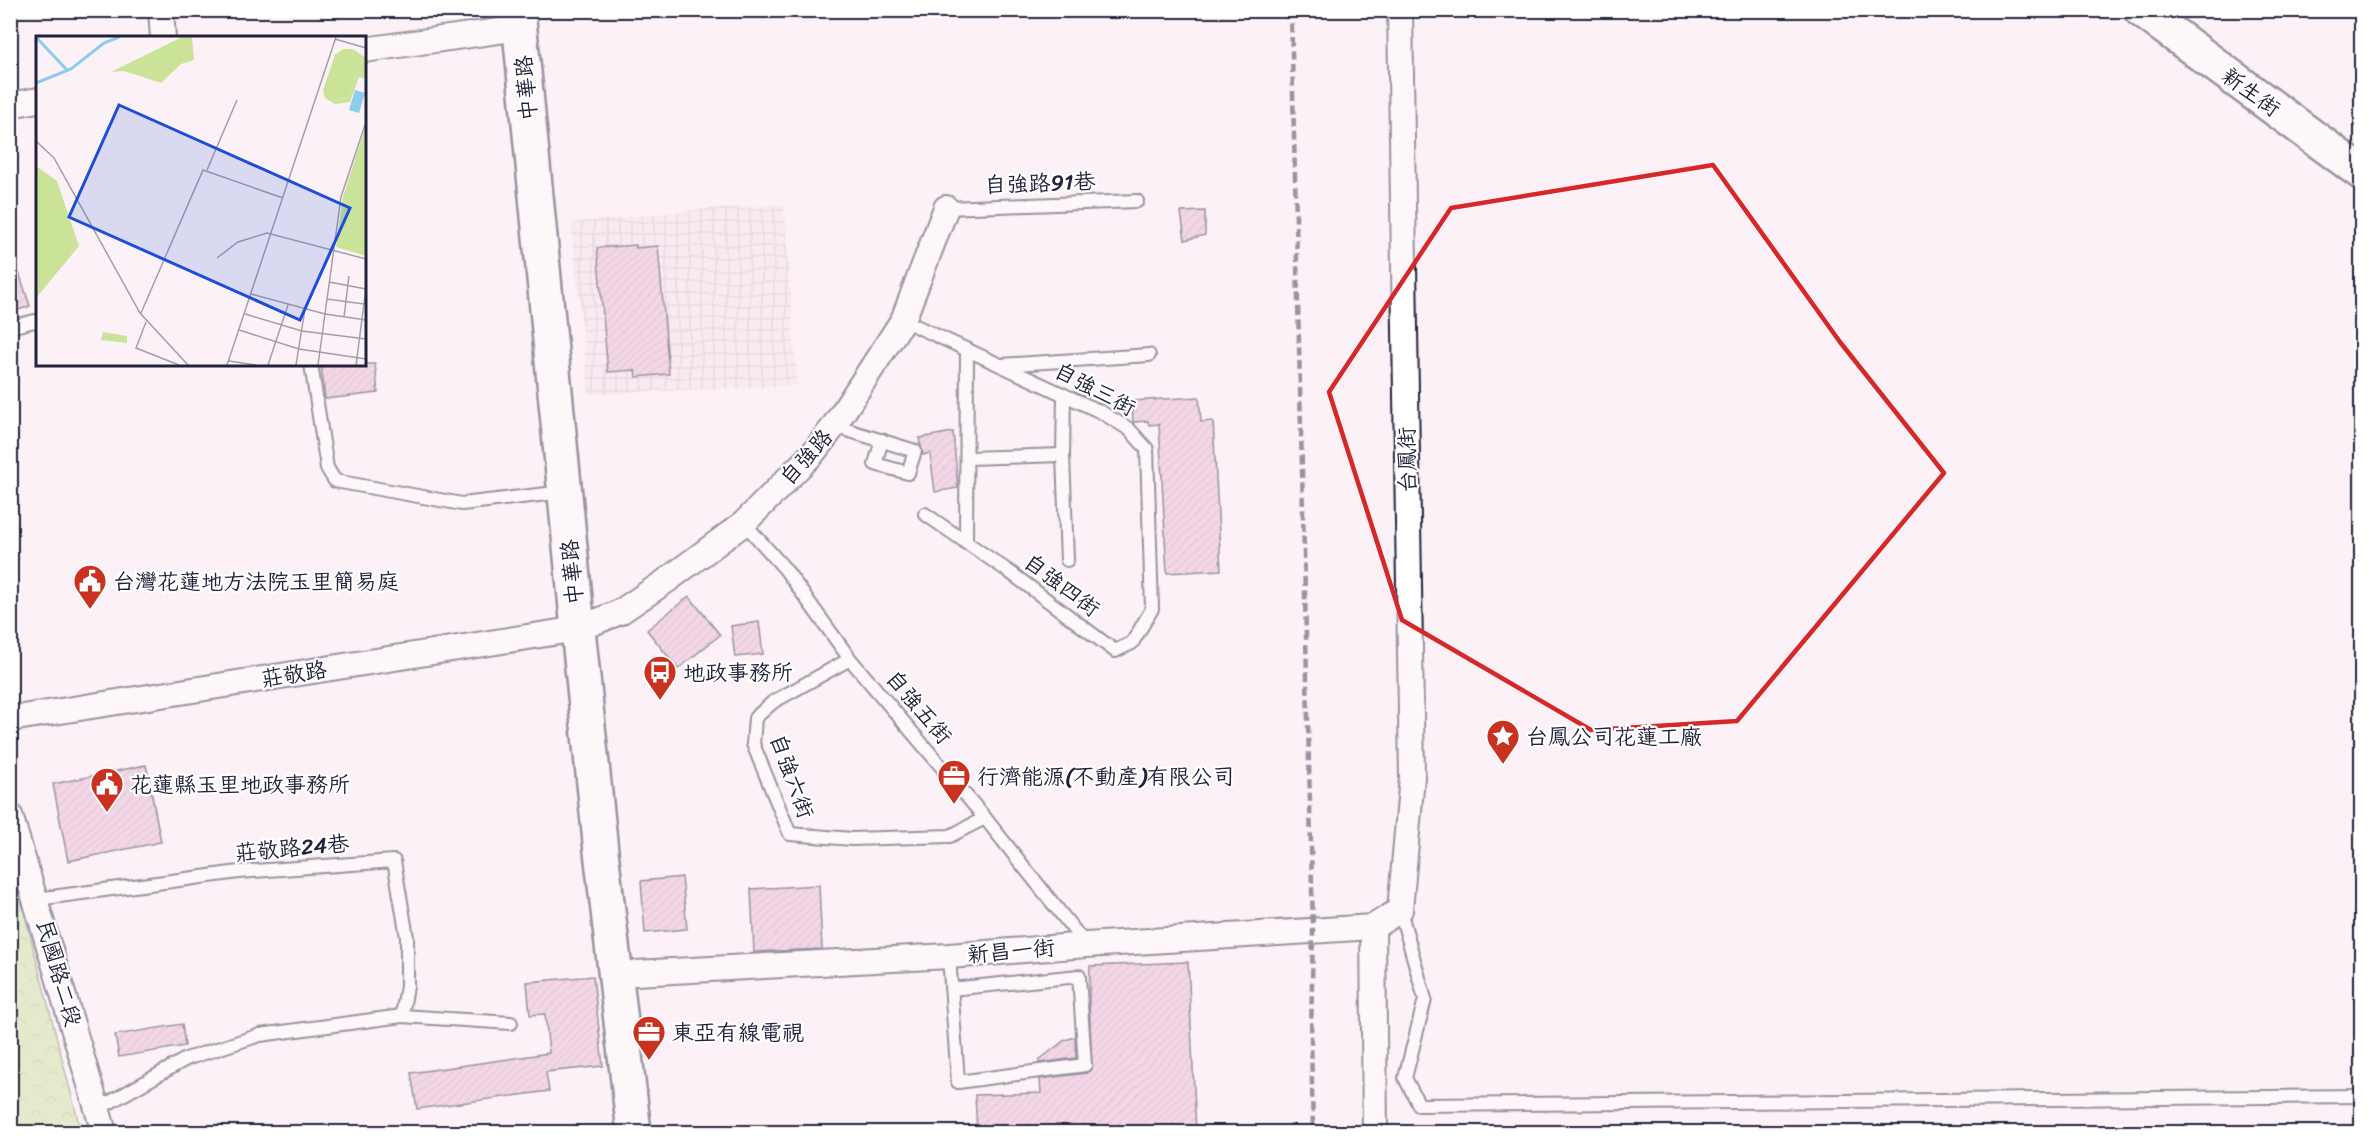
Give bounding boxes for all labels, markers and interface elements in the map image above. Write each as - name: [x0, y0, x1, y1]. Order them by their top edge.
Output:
- inset map: [36, 36, 366, 366]
- street label: 中華路: [504, 53, 548, 123]
- street label: 新生街: [2213, 57, 2289, 127]
- street label: 自強路91巷: [984, 162, 1096, 204]
- street label: 自強三街: [1047, 351, 1143, 427]
- street label: 自強路: [769, 419, 843, 495]
- street label: 台鳳街: [1387, 427, 1427, 493]
- street label: 中華路: [550, 537, 594, 607]
- street label: 自強四街: [1015, 543, 1109, 627]
- place label: 台灣花蓮地方法院玉里簡易庭: [113, 562, 399, 601]
- public building icon: 台灣花蓮地方法院玉里簡易庭: [72, 563, 108, 610]
- street label: 莊敬路: [258, 650, 330, 698]
- place label: 地政事務所: [683, 653, 793, 692]
- bus stop icon: 地政事務所: [642, 654, 678, 701]
- street label: 自強五街: [876, 661, 962, 753]
- place label: 台鳳公司花蓮工廠: [1526, 717, 1702, 756]
- place icon: 台鳳公司花蓮工廠: [1485, 718, 1521, 765]
- street label: 自強六街: [759, 728, 825, 824]
- place label: 行濟能源(不動產)有限公司: [977, 757, 1235, 796]
- office icon: 行濟能源(不動產)有限公司: [936, 758, 972, 805]
- place label: 花蓮縣玉里地政事務所: [130, 765, 350, 804]
- public building icon: 花蓮縣玉里地政事務所: [89, 766, 125, 813]
- street label: 莊敬路24巷: [233, 824, 351, 872]
- street label: 民國路二段: [25, 915, 93, 1031]
- street label: 新昌一街: [965, 928, 1057, 974]
- place label: 東亞有線電視: [672, 1013, 804, 1052]
- office icon: 東亞有線電視: [631, 1014, 667, 1061]

